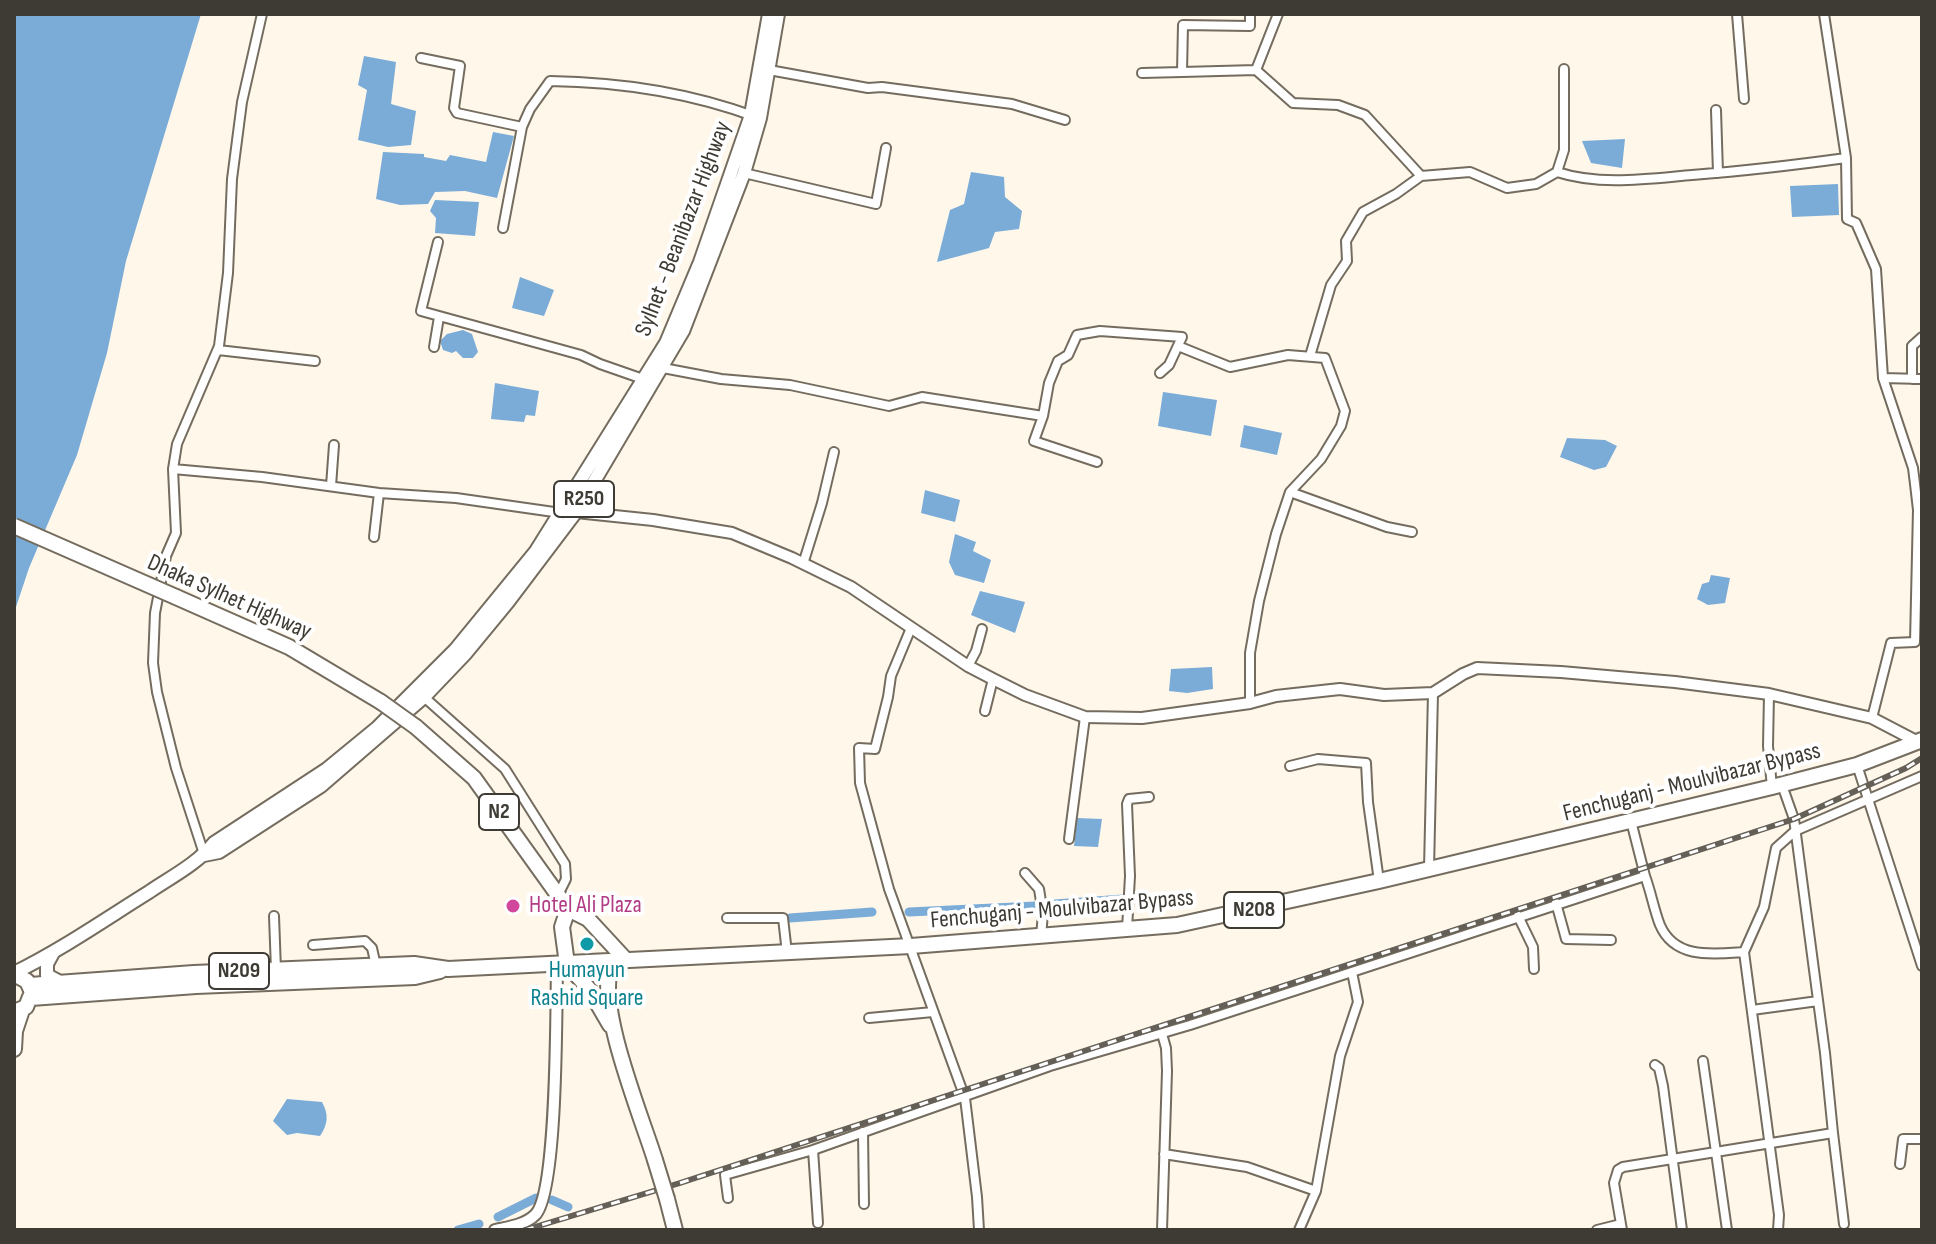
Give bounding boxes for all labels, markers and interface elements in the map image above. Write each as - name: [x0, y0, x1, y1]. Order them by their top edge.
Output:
- street label: Sylhet - Beanibazar Highway: [630, 118, 738, 340]
- road number: R250: [554, 481, 614, 517]
- street label: Dhaka Sylhet Highway: [143, 549, 315, 647]
- street label: Fenchuganj - Moulvibazar Bypass: [1560, 737, 1824, 829]
- road number: N2: [479, 794, 519, 830]
- street label: Fenchuganj - Moulvibazar Bypass: [929, 884, 1195, 936]
- place label: Hotel Ali Plaza: [529, 892, 642, 920]
- road number: N208: [1224, 892, 1284, 928]
- marker: Hotel Ali Plaza: [504, 897, 522, 915]
- marker: Humayun Rashid Square: [578, 935, 596, 953]
- road number: N209: [209, 953, 269, 989]
- place label: Humayun Rashid Square: [531, 957, 643, 1013]

